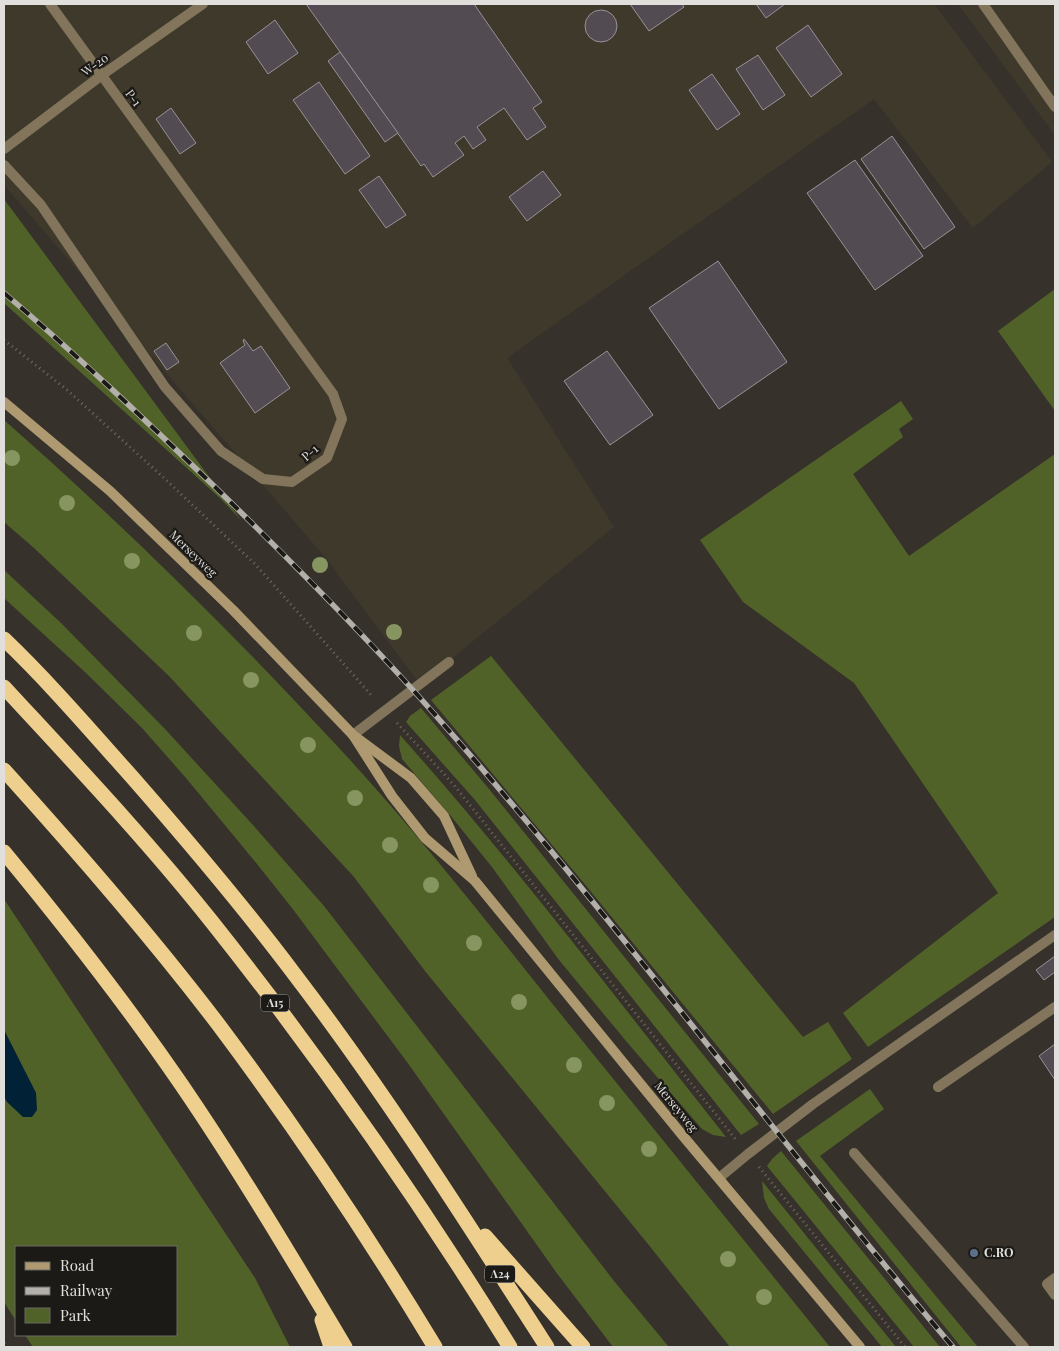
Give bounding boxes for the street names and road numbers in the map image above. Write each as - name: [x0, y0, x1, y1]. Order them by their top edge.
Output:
- street label: W-20: [77, 49, 111, 80]
- street label: P-1: [122, 86, 146, 110]
- street label: P-1: [298, 440, 322, 464]
- street label: Merseyweg: [166, 526, 222, 581]
- road number: A15: [261, 994, 289, 1011]
- street label: Merseyweg: [652, 1078, 702, 1135]
- road number: A24: [485, 1266, 515, 1282]

